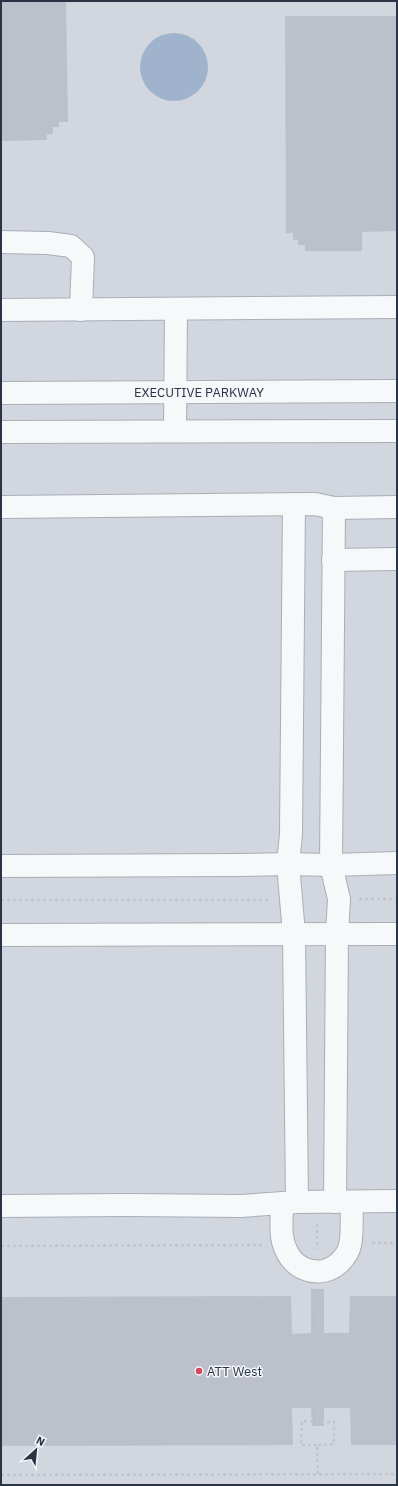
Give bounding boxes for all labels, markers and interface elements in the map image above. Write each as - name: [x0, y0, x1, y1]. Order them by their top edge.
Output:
- street label: EXECUTIVE PARKWAY: [134, 384, 264, 401]
- place label: ATT West: [207, 1363, 262, 1380]
- marker: ATT West: [194, 1366, 204, 1376]
- north arrow: [16, 1430, 56, 1470]
- text: N: [34, 1433, 47, 1449]

